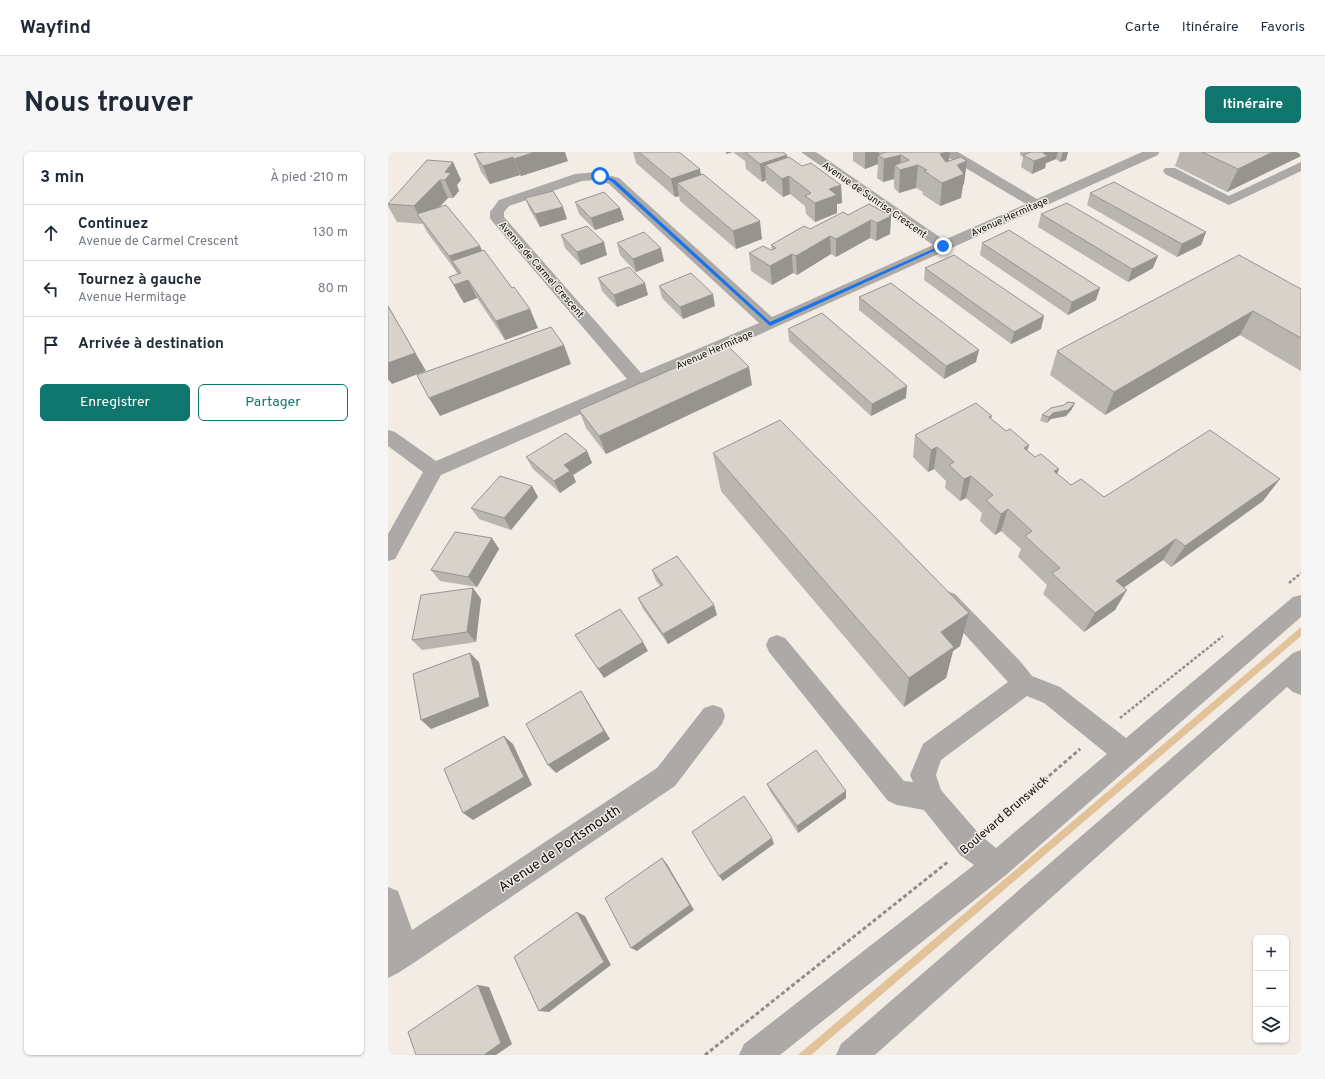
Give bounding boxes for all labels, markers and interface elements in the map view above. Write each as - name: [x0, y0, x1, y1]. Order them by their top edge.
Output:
- text: Wayfind: [20, 16, 91, 40]
- text: Carte: [1125, 19, 1160, 36]
- text: Itinéraire: [1182, 19, 1239, 36]
- text: Favoris: [1261, 19, 1305, 36]
- text: Nous trouver: [24, 86, 193, 122]
- button: Itinéraire: [1205, 86, 1301, 123]
- street label: Avenue de Sunrise Crescent: [819, 159, 929, 242]
- text: 3 min: [40, 167, 84, 189]
- route start: [591, 167, 609, 185]
- text: À pied · 210 m: [270, 170, 348, 186]
- street label: Avenue Hermitage: [969, 195, 1050, 240]
- text: Continuez: [78, 215, 148, 234]
- street label: Avenue de Carmel Crescent: [495, 219, 586, 321]
- icon: ahead: [40, 222, 62, 244]
- text: 130 m: [313, 225, 348, 241]
- text: Avenue de Carmel Crescent: [78, 234, 239, 250]
- route end: [934, 237, 952, 255]
- text: Tournez à gauche: [78, 271, 202, 290]
- icon: left: [40, 278, 62, 300]
- text: 80 m: [318, 281, 348, 297]
- text: Avenue Hermitage: [78, 290, 186, 306]
- street label: Avenue Hermitage: [674, 328, 755, 373]
- icon: arrive: [40, 334, 62, 356]
- text: Arrivée à destination: [78, 335, 224, 354]
- button: Enregistrer: [40, 384, 190, 421]
- button: Partager: [198, 384, 348, 421]
- street label: Boulevard Brunswick: [957, 773, 1052, 859]
- street label: Avenue de Portsmouth: [496, 802, 624, 896]
- map controls: [1253, 935, 1289, 1043]
- button: +: [1253, 935, 1289, 971]
- button: −: [1253, 971, 1289, 1007]
- button: layers: [1253, 1007, 1289, 1043]

